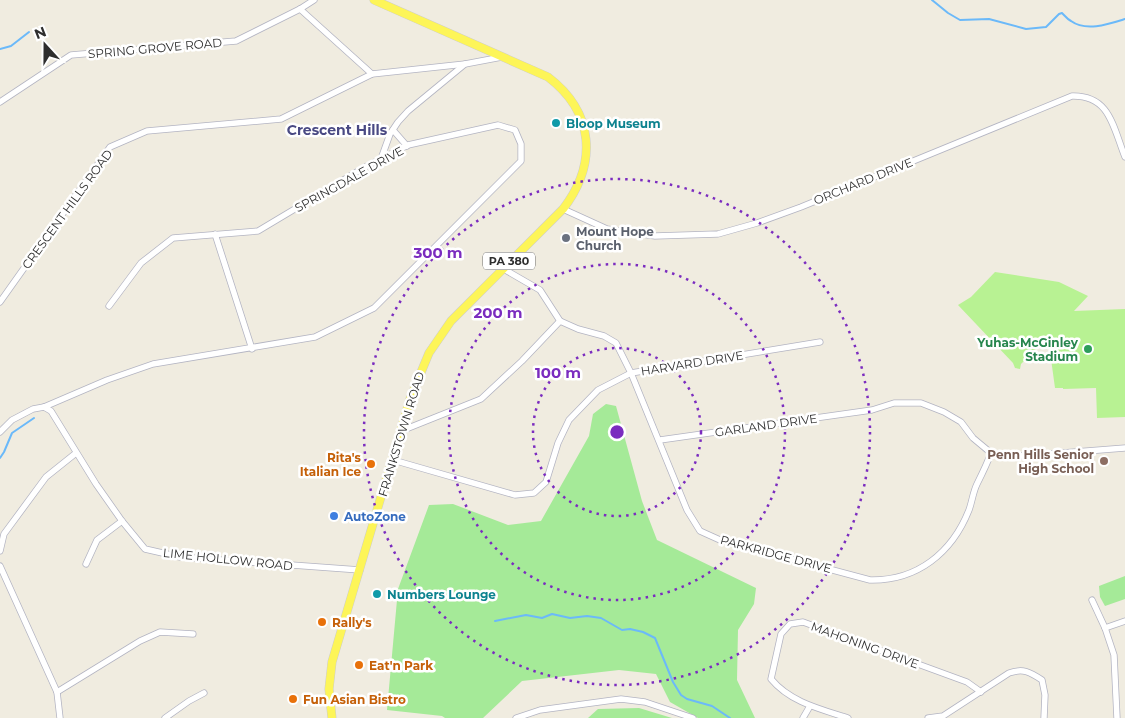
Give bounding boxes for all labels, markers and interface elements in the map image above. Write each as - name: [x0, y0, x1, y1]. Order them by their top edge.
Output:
- north arrow: [20, 20, 70, 70]
- text: N: [32, 22, 49, 43]
- street label: SPRING GROVE ROAD: [87, 35, 223, 61]
- place label: Bloop Museum: [566, 116, 661, 131]
- marker: Bloop Museum: [550, 117, 562, 129]
- district label: Crescent Hills: [287, 121, 388, 139]
- street label: SPRINGDALE DRIVE: [292, 143, 406, 215]
- street label: CRESCENT HILLS ROAD: [19, 146, 115, 272]
- street label: ORCHARD DRIVE: [811, 154, 915, 208]
- place label: Mount Hope Church: [576, 224, 654, 253]
- marker: Mount Hope Church: [560, 232, 572, 244]
- text: 300 m: [412, 243, 463, 262]
- road number: PA 380: [483, 252, 535, 270]
- text: 200 m: [473, 303, 523, 322]
- place label: Yuhas-McGinley Stadium: [976, 335, 1079, 364]
- marker: Yuhas-McGinley Stadium: [1082, 343, 1094, 355]
- street label: HARVARD DRIVE: [640, 347, 744, 379]
- text: 100 m: [535, 363, 581, 382]
- street label: FRANKSTOWN ROAD: [375, 370, 427, 498]
- street label: GARLAND DRIVE: [714, 410, 818, 440]
- centre of rings: [608, 423, 626, 441]
- place label: Penn Hills Senior High School: [987, 447, 1094, 476]
- place label: Rita's Italian Ice: [300, 450, 362, 479]
- marker: Penn Hills Senior High School: [1098, 455, 1110, 467]
- marker: Rita's Italian Ice: [365, 458, 377, 470]
- place label: AutoZone: [343, 509, 406, 524]
- marker: AutoZone: [328, 510, 340, 522]
- street label: PARKRIDGE DRIVE: [719, 532, 833, 576]
- street label: LIME HOLLOW ROAD: [162, 545, 294, 573]
- place label: Numbers Lounge: [387, 587, 496, 602]
- marker: Numbers Lounge: [371, 588, 383, 600]
- place label: Rally's: [332, 615, 372, 630]
- marker: Rally's: [316, 616, 328, 628]
- street label: MAHONING DRIVE: [809, 619, 921, 671]
- place label: Eat'n Park: [369, 658, 433, 673]
- marker: Eat'n Park: [353, 659, 365, 671]
- place label: Fun Asian Bistro: [303, 692, 406, 707]
- marker: Fun Asian Bistro: [287, 693, 299, 705]

